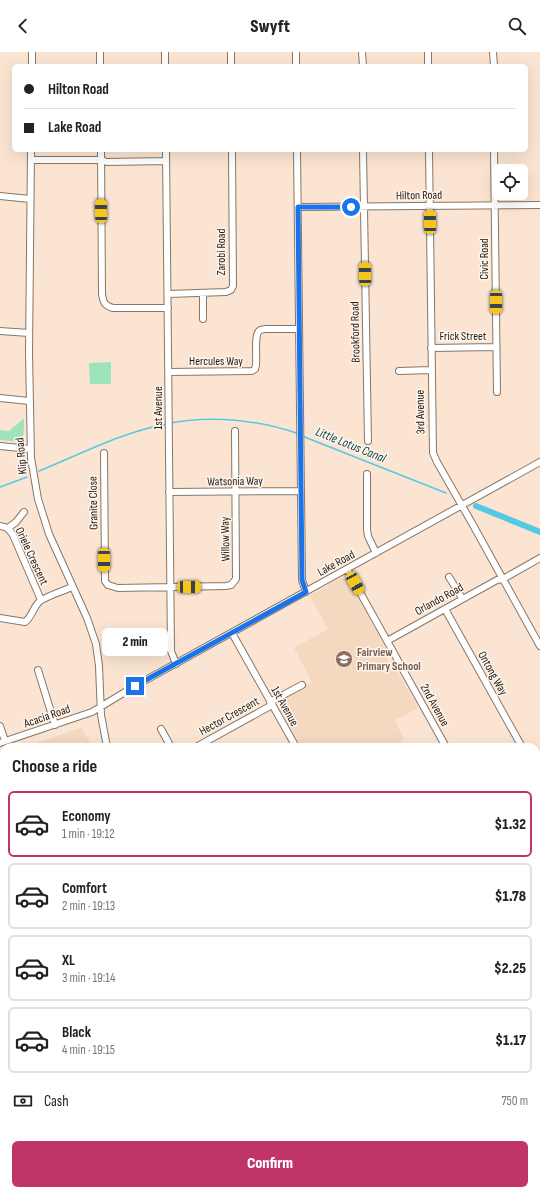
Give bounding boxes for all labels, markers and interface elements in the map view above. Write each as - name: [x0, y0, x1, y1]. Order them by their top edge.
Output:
- icon: back: [12, 15, 34, 37]
- icon: search: [506, 15, 528, 37]
- text: Swyft: [250, 16, 290, 37]
- text: Hilton Road: [48, 80, 109, 99]
- text: Lake Road: [48, 118, 101, 137]
- map controls: [492, 164, 528, 200]
- button: locate: [492, 164, 528, 200]
- street label: Hilton Road: [396, 188, 442, 203]
- route start: [342, 198, 360, 216]
- car: [95, 199, 107, 223]
- car: [424, 210, 436, 234]
- street label: Zarobi Road: [214, 229, 229, 275]
- street label: Civic Road: [477, 238, 492, 280]
- car: [359, 262, 371, 286]
- car: [490, 290, 502, 314]
- street label: Brookford Road: [347, 301, 364, 363]
- street label: Frick Street: [440, 329, 487, 344]
- street label: Hercules Way: [189, 354, 243, 369]
- street label: 1st Avenue: [151, 386, 166, 430]
- street label: 3rd Avenue: [413, 389, 428, 434]
- water label: Little Lotus Canal: [313, 424, 389, 467]
- street label: Klip Road: [12, 437, 31, 475]
- street label: Watsonia Way: [207, 474, 263, 489]
- street label: Granite Close: [86, 476, 101, 530]
- street label: Willow Way: [218, 516, 233, 561]
- street label: Oriele Crescent: [12, 525, 52, 588]
- street label: Lake Road: [315, 547, 357, 580]
- car: [98, 548, 110, 572]
- car: [344, 570, 366, 596]
- street label: Orlando Road: [412, 580, 466, 619]
- car: [177, 581, 201, 593]
- callout: 2 min: [102, 628, 168, 656]
- text: 2 min: [122, 634, 148, 650]
- place label: Fairview Primary School: [357, 645, 421, 674]
- school or university icon: Fairview Primary School: [334, 649, 354, 669]
- street label: Ontong Way: [474, 649, 511, 698]
- route end: [126, 677, 144, 695]
- street label: 2nd Avenue: [417, 681, 452, 729]
- street label: 1st Avenue: [267, 684, 302, 729]
- street label: Hector Crescent: [197, 694, 262, 739]
- street label: Acacia Road: [21, 702, 72, 732]
- text: Choose a ride: [12, 756, 97, 777]
- icon: car: [14, 806, 50, 842]
- text: Economy: [62, 807, 111, 826]
- text: $1.32: [494, 815, 526, 834]
- text: 1 min · 19:12: [62, 826, 114, 842]
- icon: car: [14, 878, 50, 914]
- text: Comfort: [62, 879, 107, 898]
- text: $1.78: [495, 887, 526, 906]
- text: 2 min · 19:13: [62, 898, 115, 914]
- icon: car: [14, 950, 50, 986]
- text: XL: [62, 951, 75, 970]
- text: $2.25: [494, 959, 526, 978]
- text: 3 min · 19:14: [62, 970, 115, 986]
- icon: car: [14, 1022, 50, 1058]
- text: Black: [62, 1023, 91, 1042]
- text: $1.17: [495, 1031, 526, 1050]
- text: 4 min · 19:15: [62, 1042, 115, 1058]
- icon: cash: [12, 1090, 34, 1112]
- text: Cash: [44, 1092, 69, 1111]
- text: 750 m: [501, 1093, 528, 1109]
- button: Confirm: [12, 1141, 528, 1187]

